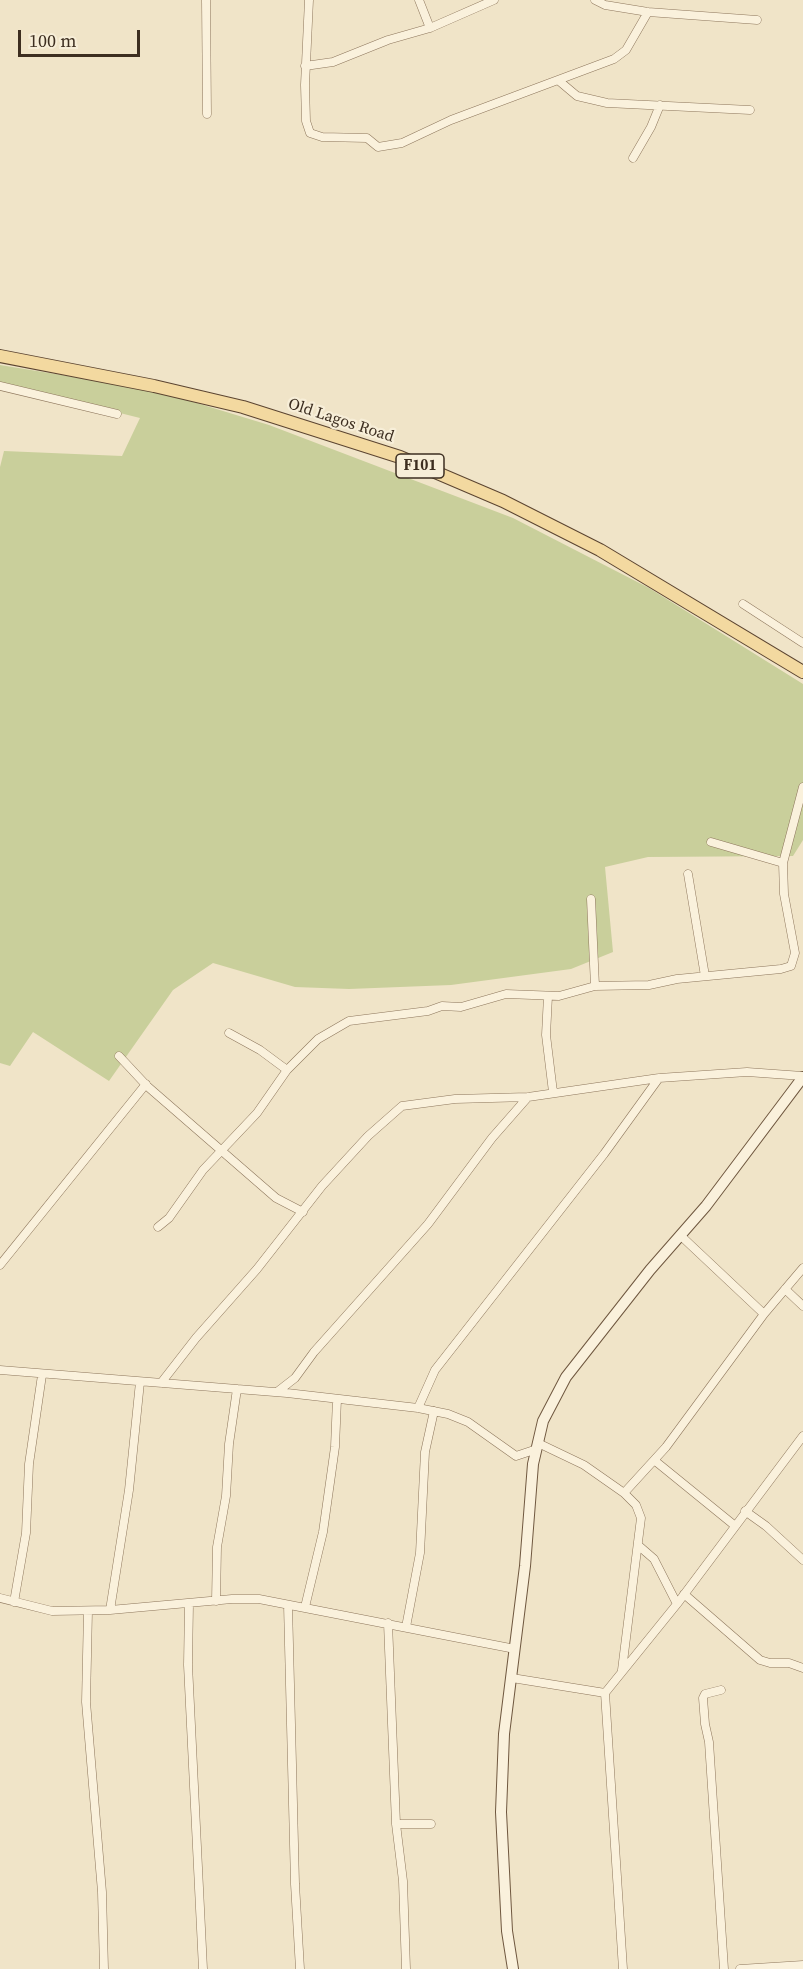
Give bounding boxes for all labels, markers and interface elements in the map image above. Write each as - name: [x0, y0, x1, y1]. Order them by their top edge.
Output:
- scale bar: [21, 18, 142, 56]
- text: 100 m: [29, 28, 76, 53]
- street label: Old Lagos Road: [286, 395, 396, 447]
- road number: F101: [396, 454, 444, 478]

